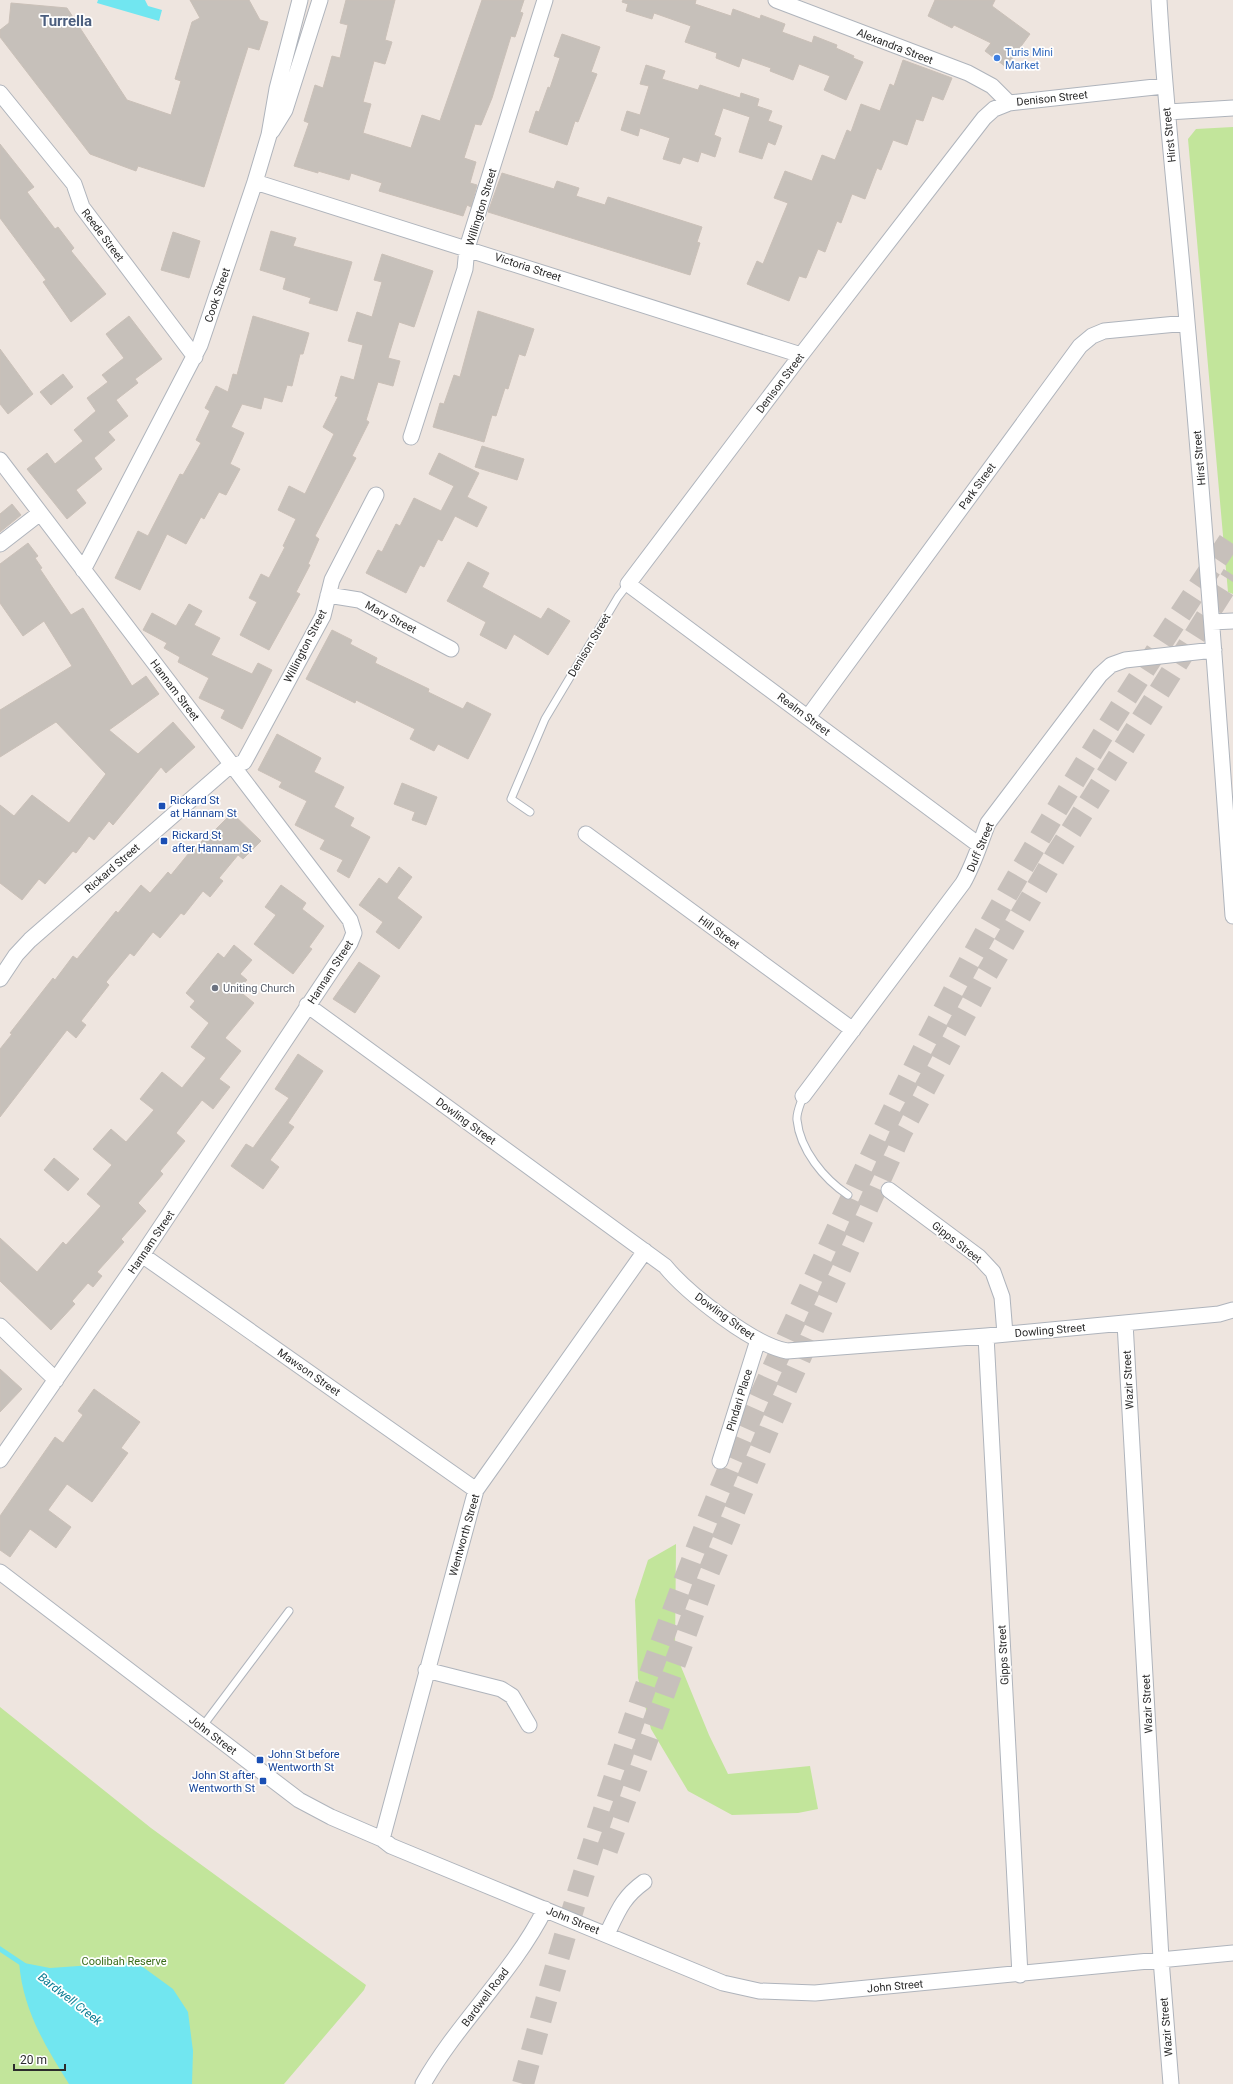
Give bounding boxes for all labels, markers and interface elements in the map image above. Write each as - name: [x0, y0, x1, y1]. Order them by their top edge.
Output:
- district label: Turrella: [40, 12, 92, 30]
- street label: Alexandra Street: [855, 26, 935, 67]
- place label: Turis Mini Market: [1005, 46, 1053, 72]
- marker: Turis Mini Market: [992, 53, 1002, 63]
- street label: Denison Street: [1016, 88, 1089, 109]
- street label: Hirst Street: [1160, 106, 1179, 163]
- street label: Willington Street: [464, 166, 500, 247]
- street label: Reede Street: [79, 207, 127, 264]
- street label: Victoria Street: [493, 251, 563, 284]
- street label: Cook Street: [202, 266, 233, 324]
- street label: Denison Street: [754, 350, 807, 416]
- street label: Hirst Street: [1191, 429, 1208, 486]
- street label: Park Street: [956, 460, 999, 512]
- street label: Mary Street: [363, 598, 419, 637]
- street label: Willington Street: [281, 607, 330, 685]
- street label: Denison Street: [565, 611, 614, 679]
- street label: Hannam Street: [147, 657, 202, 724]
- street label: Realm Street: [775, 690, 833, 739]
- place label: Rickard St at Hannam St: [170, 794, 237, 820]
- marker: Rickard St at Hannam St: [157, 801, 167, 811]
- street label: Duff Street: [964, 820, 997, 874]
- place label: Rickard St after Hannam St: [172, 829, 253, 855]
- marker: Rickard St after Hannam St: [159, 836, 169, 846]
- street label: Rickard Street: [82, 841, 143, 896]
- street label: Hill Street: [696, 913, 742, 952]
- street label: Hannam Street: [305, 938, 356, 1007]
- place label: Uniting Church: [223, 982, 295, 995]
- marker: Uniting Church: [210, 983, 220, 993]
- street label: Dowling Street: [433, 1095, 499, 1148]
- street label: Hannam Street: [126, 1208, 178, 1276]
- street label: Gipps Street: [929, 1219, 985, 1266]
- street label: Dowling Street: [692, 1290, 758, 1343]
- street label: Dowling Street: [1014, 1321, 1086, 1340]
- street label: Mawson Street: [275, 1346, 343, 1399]
- street label: Wazir Street: [1120, 1350, 1137, 1410]
- street label: Pindari Place: [724, 1367, 755, 1433]
- street label: Wentworth Street: [447, 1492, 483, 1578]
- street label: Gipps Street: [995, 1624, 1012, 1685]
- street label: Wazir Street: [1139, 1674, 1156, 1734]
- street label: John Street: [186, 1713, 239, 1758]
- place label: John St before Wentworth St: [268, 1748, 340, 1774]
- marker: John St before Wentworth St: [255, 1755, 265, 1765]
- place label: John St after Wentworth St: [189, 1769, 255, 1795]
- marker: John St after Wentworth St: [258, 1776, 268, 1786]
- street label: John Street: [544, 1904, 602, 1937]
- park label: Coolibah Reserve: [81, 1955, 167, 1968]
- street label: Bardwell Road: [459, 1965, 512, 2029]
- water label: Bardwell Creek: [35, 1970, 106, 2029]
- street label: John Street: [866, 1978, 924, 1995]
- street label: Wazir Street: [1157, 1997, 1176, 2057]
- scale bar: [14, 2046, 65, 2072]
- text: 20 m: [20, 2053, 47, 2067]

